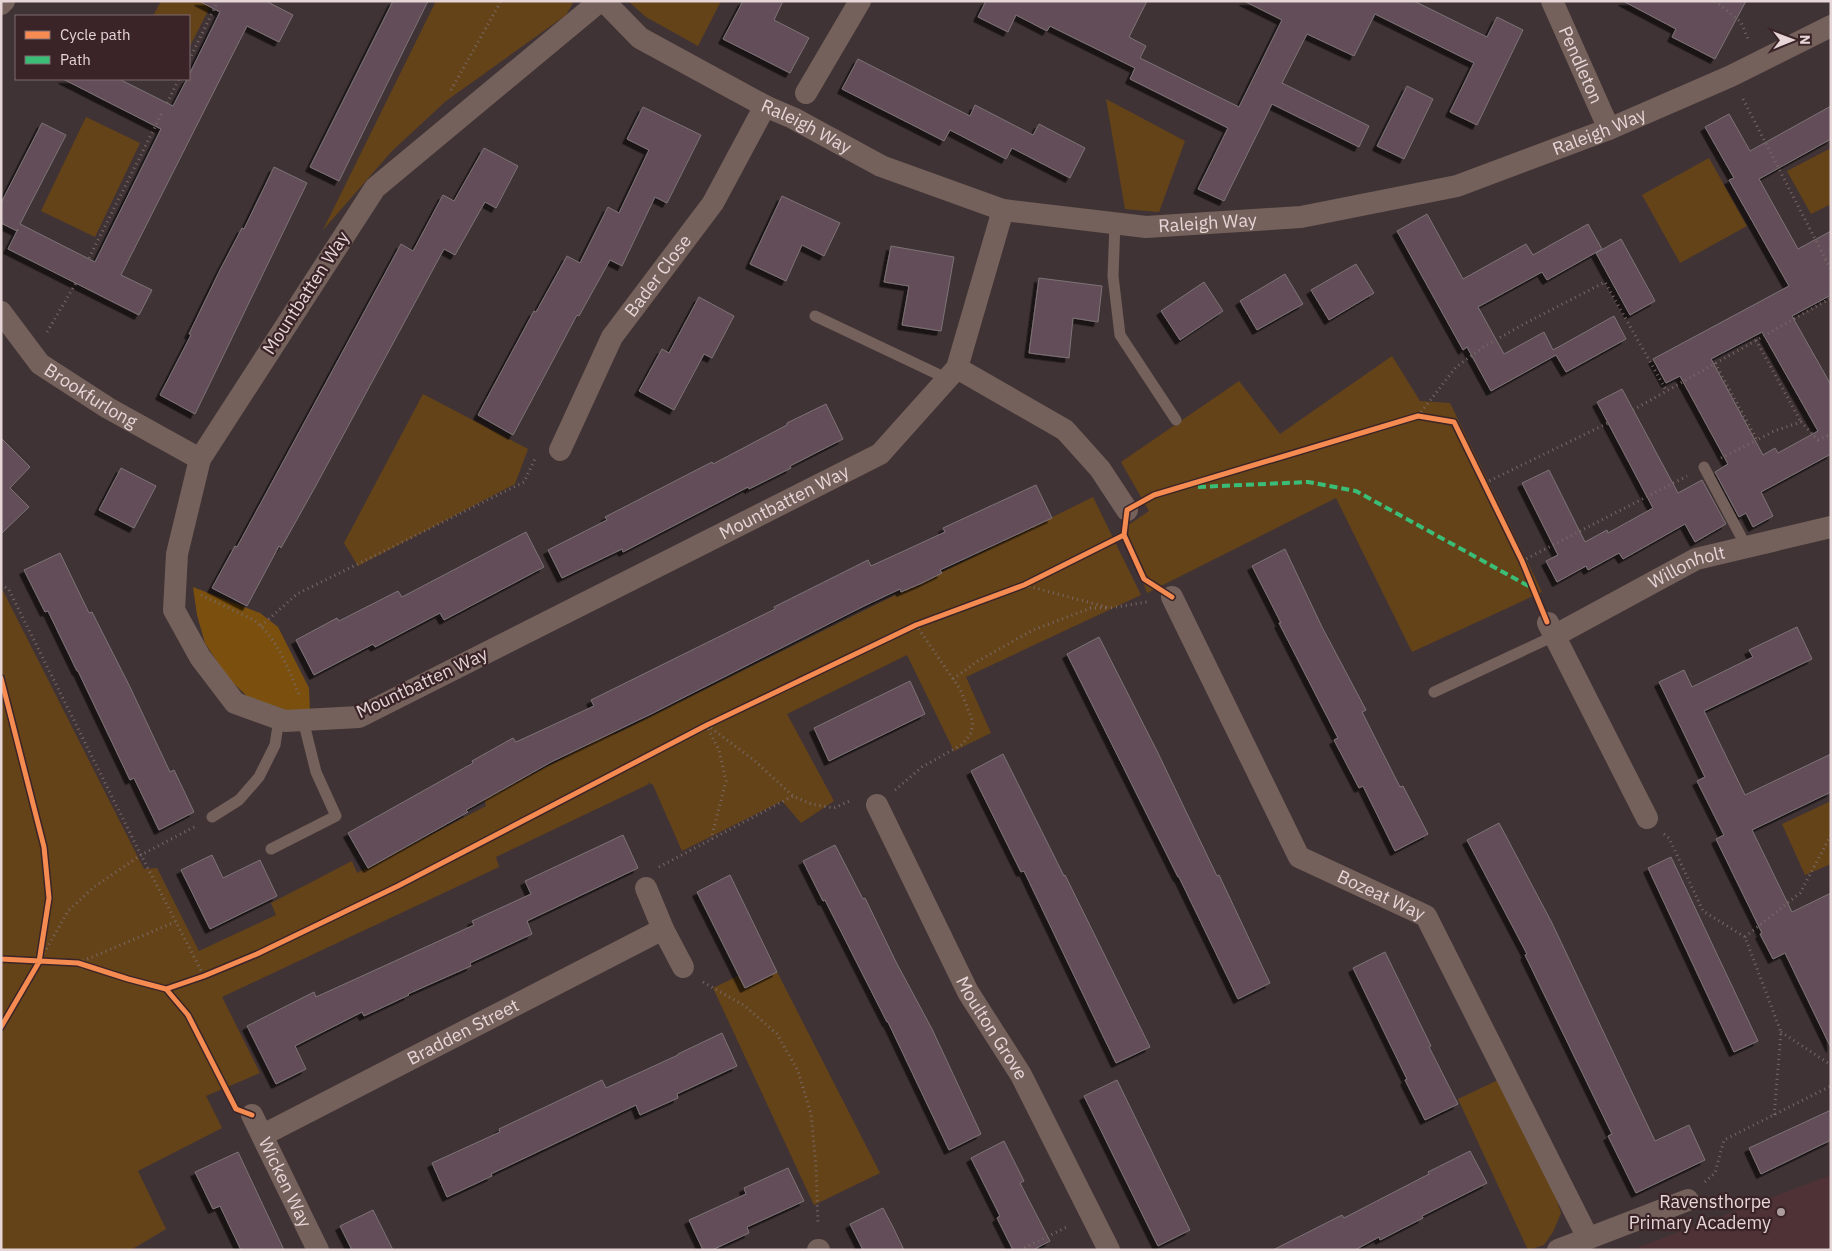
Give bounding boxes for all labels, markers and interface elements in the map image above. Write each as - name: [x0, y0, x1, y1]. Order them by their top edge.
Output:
- legend: [15, 15, 190, 80]
- north arrow: [1767, 15, 1817, 65]
- street label: Pendleton: [1554, 22, 1608, 107]
- text: Cycle path: [60, 25, 131, 44]
- text: N: [1796, 35, 1814, 45]
- text: Path: [60, 50, 91, 69]
- street label: Raleigh Way: [758, 94, 856, 159]
- street label: Raleigh Way: [1549, 102, 1649, 160]
- street label: Raleigh Way: [1158, 208, 1257, 237]
- street label: Mountbatten Way: [257, 227, 354, 359]
- street label: Bader Close: [619, 230, 696, 321]
- street label: Brookfurlong: [40, 358, 142, 433]
- street label: Mountbatten Way: [715, 459, 853, 544]
- street label: Willonholt: [1644, 541, 1727, 594]
- street label: Mountbatten Way: [352, 642, 491, 723]
- street label: Bozeat Way: [1334, 864, 1429, 925]
- street label: Moulton Grove: [951, 972, 1033, 1084]
- street label: Bradden Street: [403, 993, 523, 1070]
- street label: Wicken Way: [254, 1133, 317, 1231]
- place label: Ravensthorpe Primary Academy: [1629, 1190, 1771, 1234]
- marker: Ravensthorpe Primary Academy: [1775, 1206, 1787, 1218]

